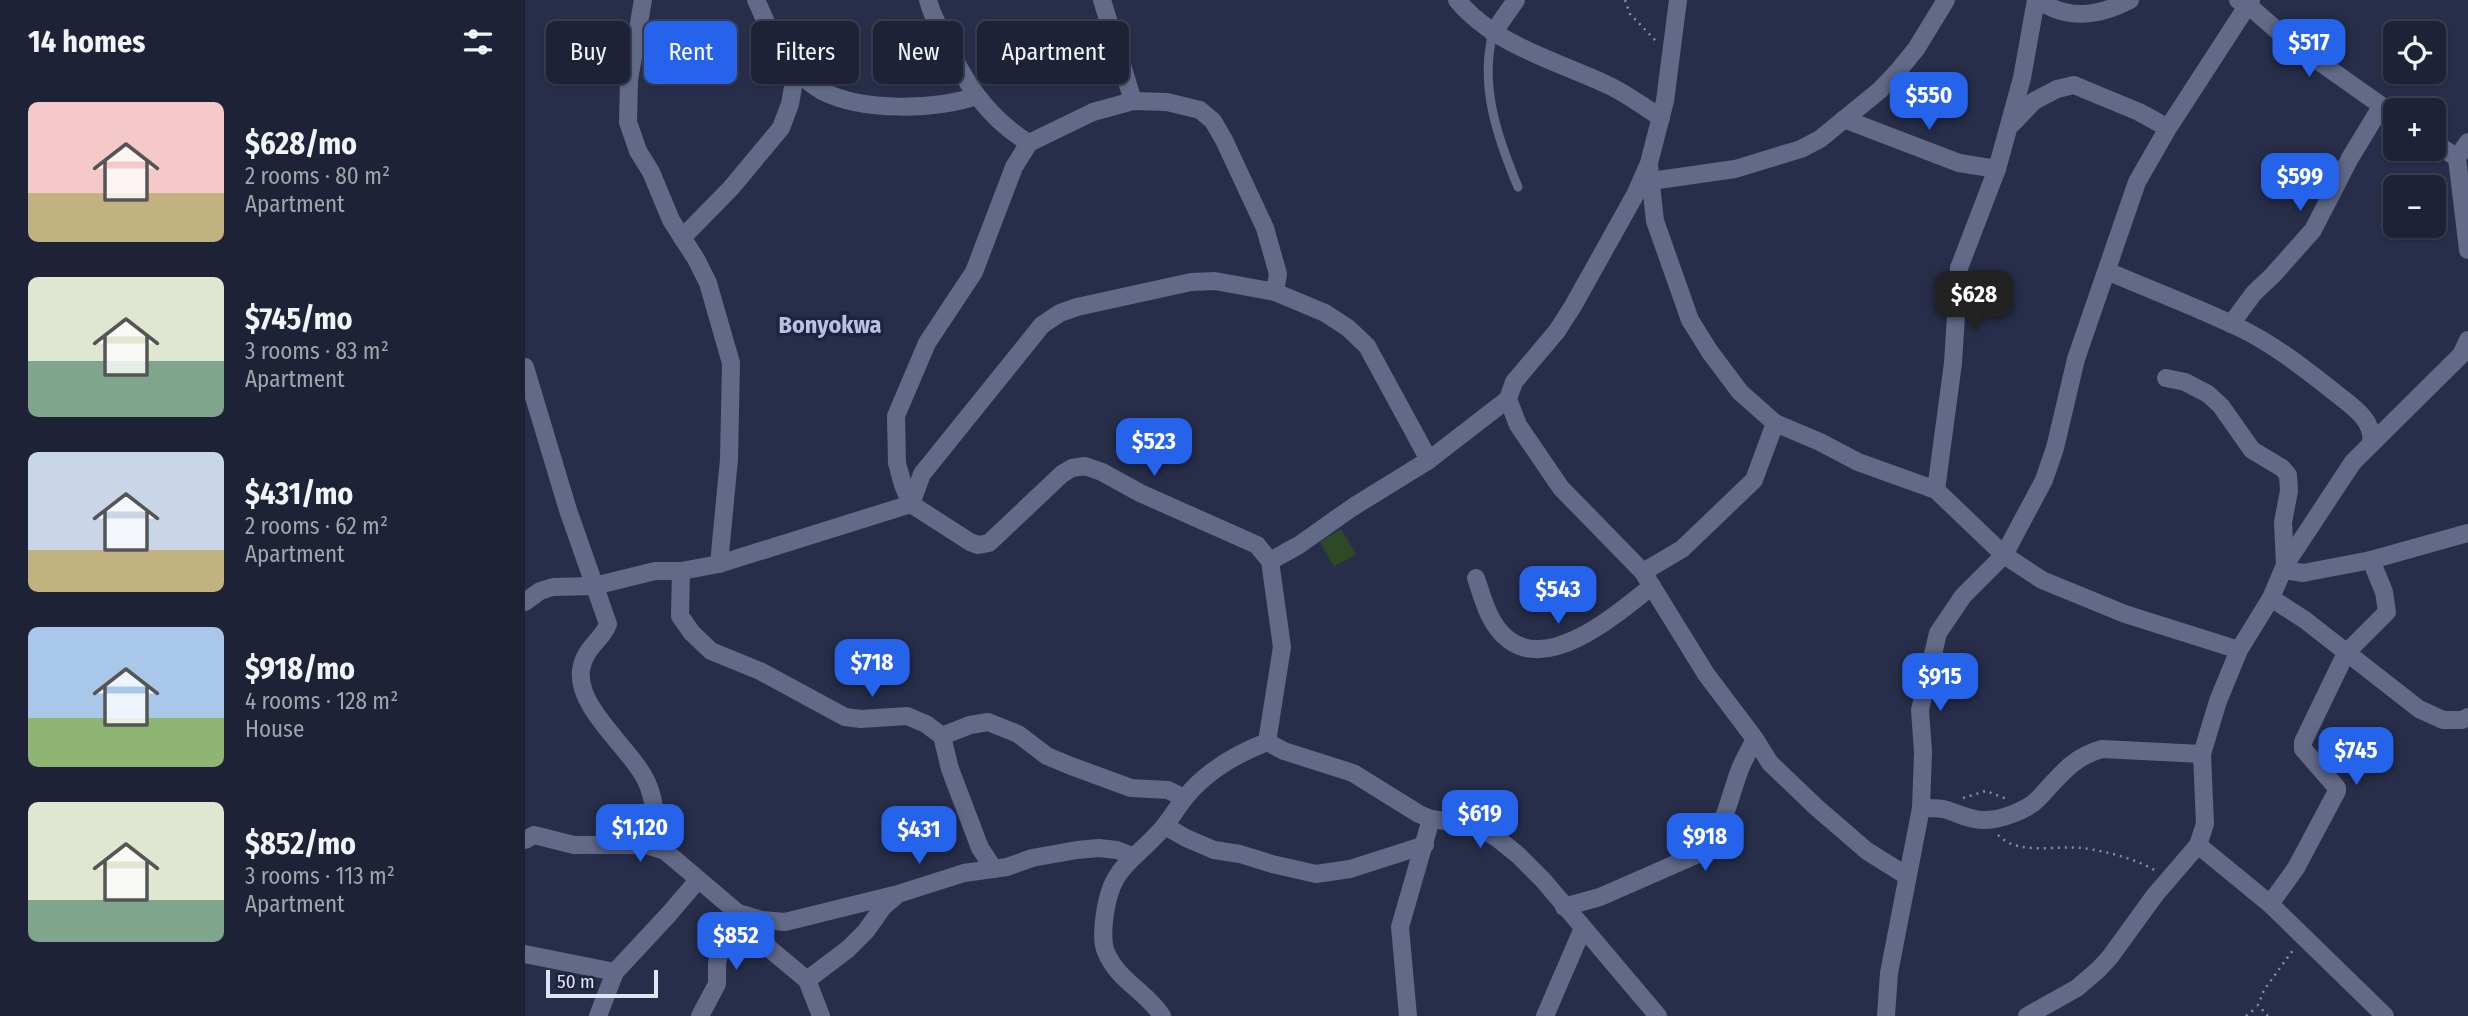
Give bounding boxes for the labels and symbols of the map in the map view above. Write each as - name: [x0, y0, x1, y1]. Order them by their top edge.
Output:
- pin: $517: [2268, 20, 2350, 79]
- pin: $550: [1888, 72, 1970, 132]
- pin: $599: [2259, 154, 2341, 213]
- pin: $628: [1933, 272, 2015, 331]
- district label: Bonyokwa: [779, 311, 882, 339]
- pin: $523: [1113, 419, 1195, 478]
- pin: $543: [1517, 566, 1599, 626]
- pin: $718: [831, 640, 913, 699]
- pin: $915: [1899, 654, 1981, 713]
- pin: $745: [2315, 728, 2397, 787]
- pin: $619: [1439, 790, 1521, 850]
- pin: $1,120: [583, 804, 697, 864]
- pin: $431: [878, 806, 960, 866]
- pin: $918: [1664, 814, 1746, 873]
- pin: $852: [695, 912, 777, 972]
- scale bar: [546, 967, 658, 999]

